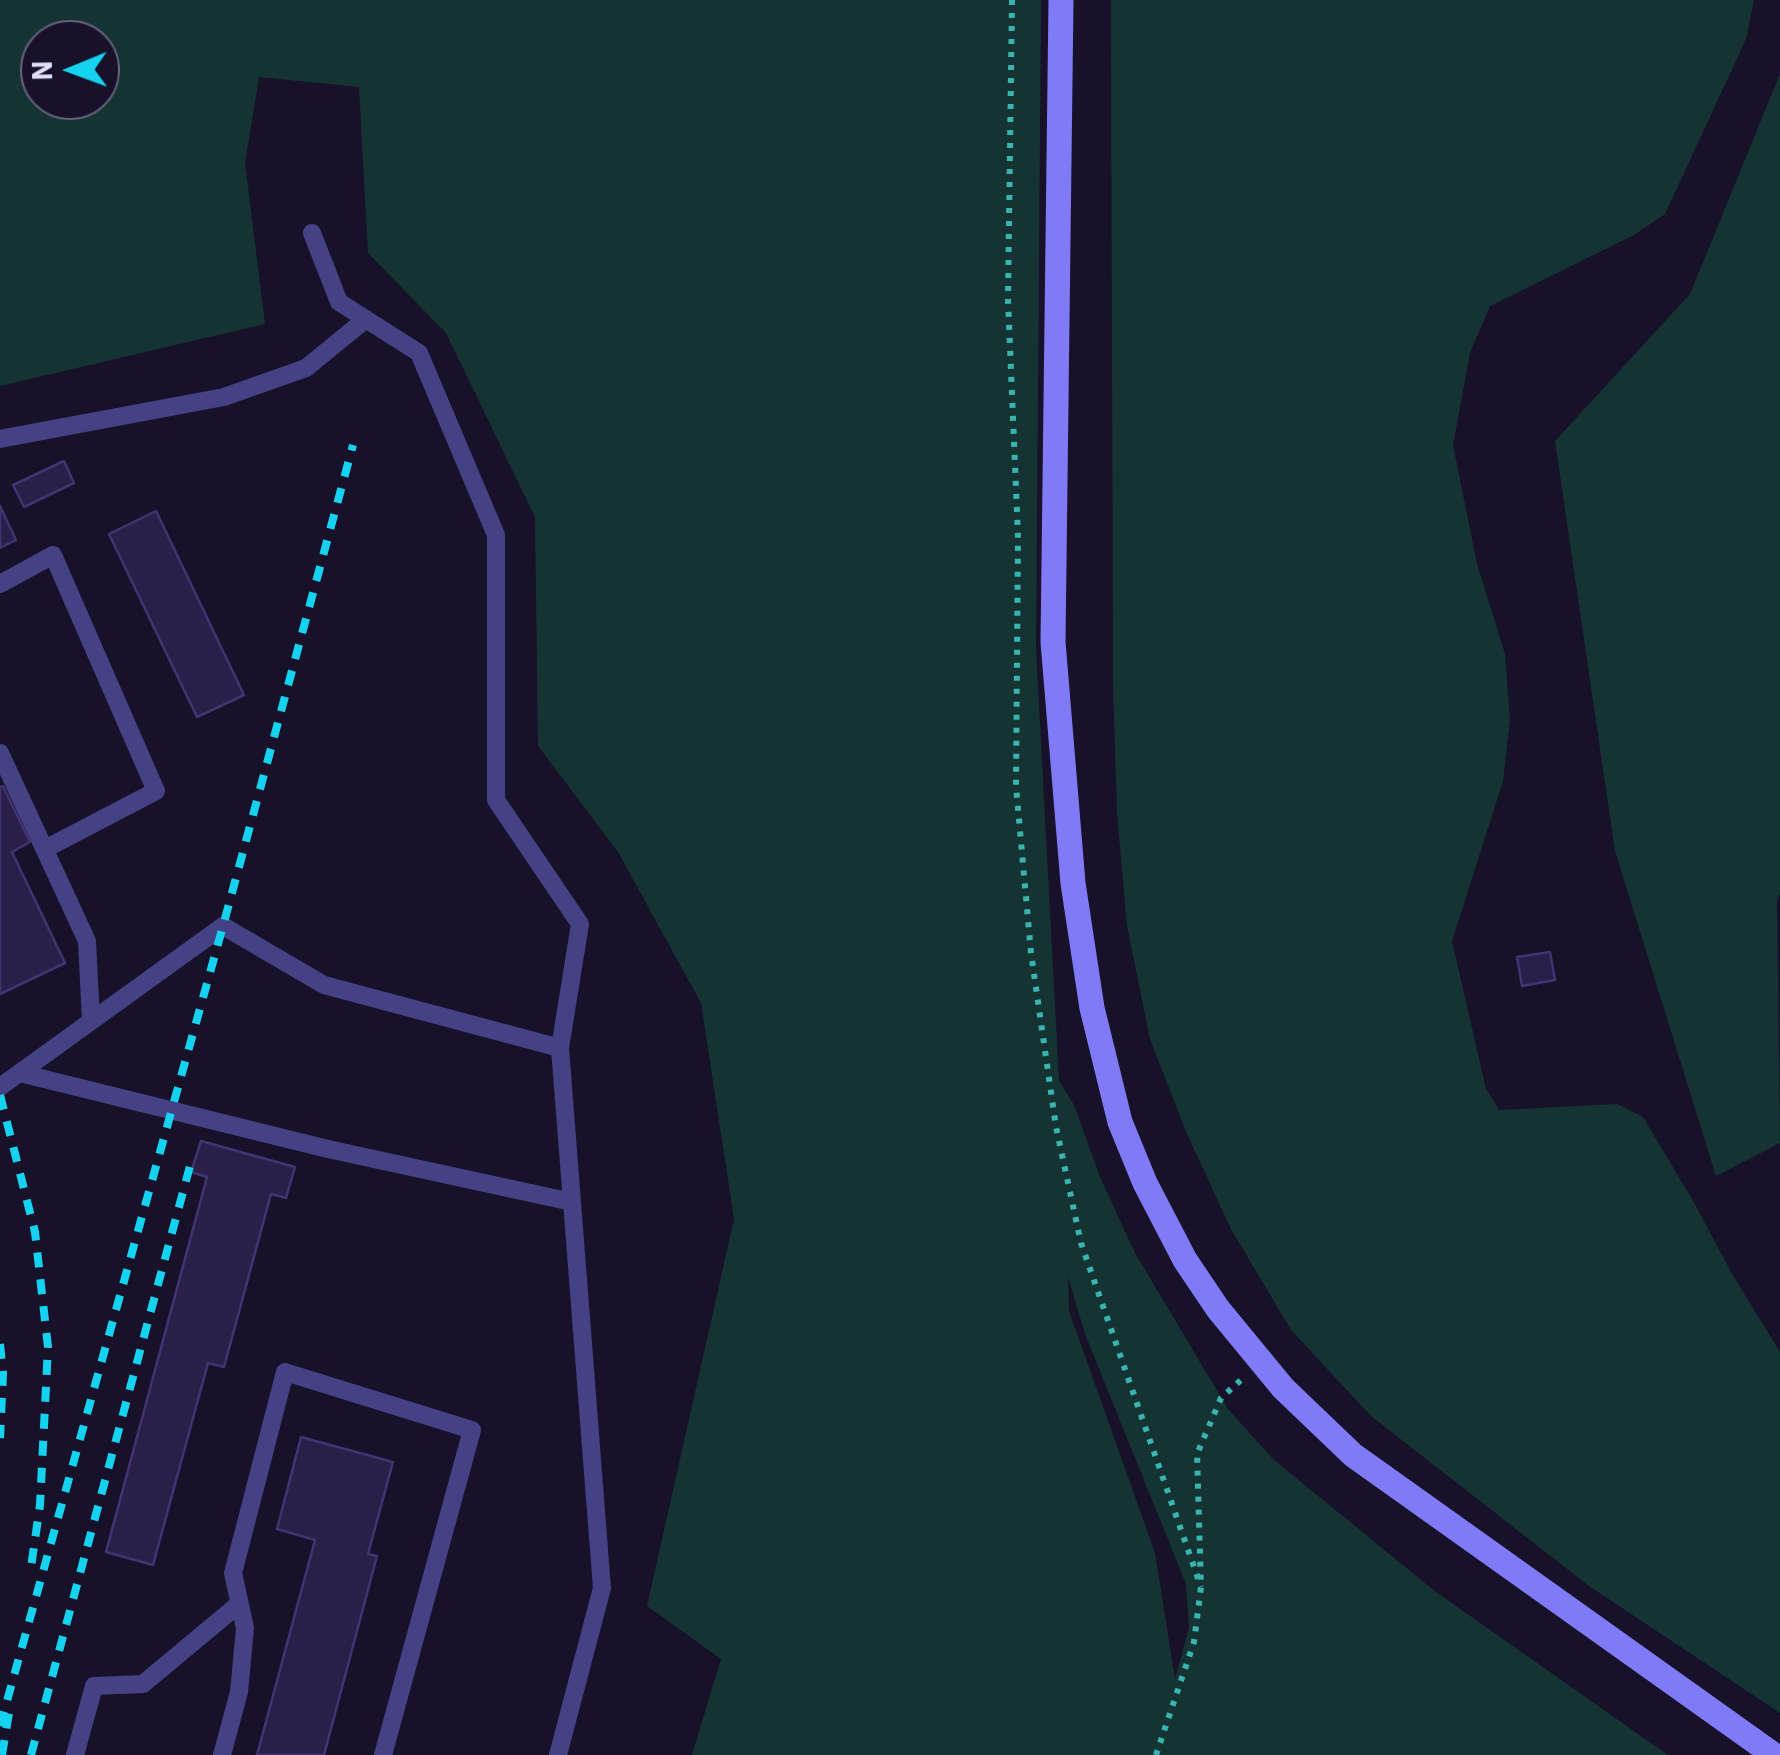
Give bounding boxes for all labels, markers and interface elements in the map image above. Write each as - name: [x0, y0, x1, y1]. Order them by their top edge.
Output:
- north arrow: [20, 20, 120, 120]
- text: N: [23, 60, 60, 81]

